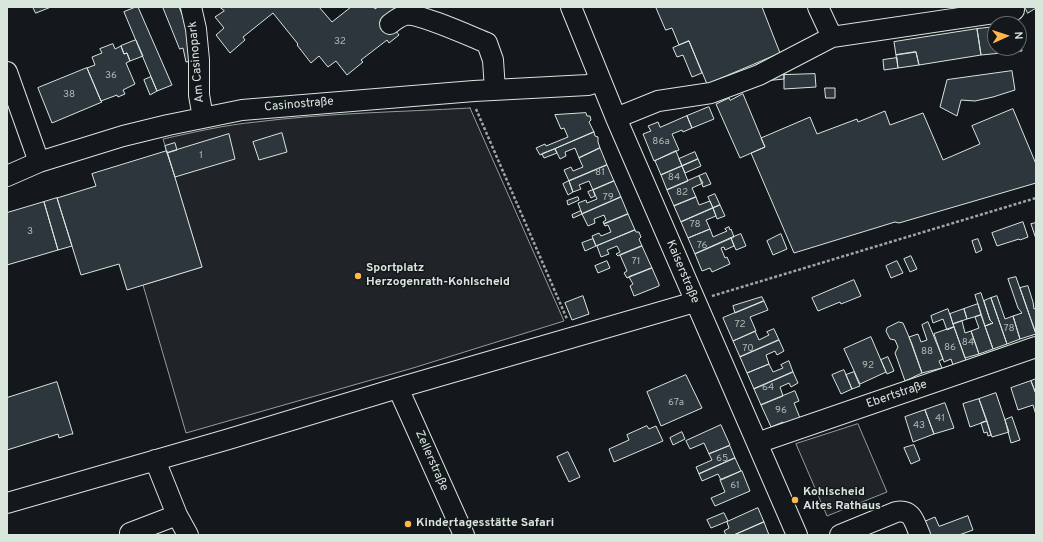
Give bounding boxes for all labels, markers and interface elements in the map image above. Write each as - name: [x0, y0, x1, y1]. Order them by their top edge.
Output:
- north arrow: [987, 16, 1027, 56]
- street label: Am Casinopark: [186, 21, 208, 103]
- text: N: [1011, 31, 1025, 40]
- house number: 32: [334, 36, 346, 48]
- house number: 36: [105, 70, 117, 82]
- house number: 38: [63, 89, 75, 101]
- street label: Casinostraße: [264, 95, 334, 115]
- house number: 86a: [652, 136, 670, 148]
- house number: 1: [199, 150, 203, 162]
- house number: 81: [595, 167, 605, 179]
- house number: 84: [668, 172, 680, 184]
- house number: 82: [676, 187, 688, 199]
- house number: 79: [602, 192, 614, 204]
- house number: 78: [689, 219, 701, 231]
- house number: 3: [27, 226, 33, 238]
- street label: Kaiserstraße: [662, 238, 702, 306]
- house number: 76: [697, 240, 707, 252]
- house number: 71: [631, 256, 641, 268]
- place label: Sportplatz Herzogenrath-Kohlscheid: [366, 262, 510, 290]
- marker: Sportplatz Herzogenrath-Kohlscheid: [353, 271, 363, 281]
- house number: 72: [734, 319, 746, 331]
- house number: 78: [1003, 323, 1015, 335]
- house number: 84: [962, 337, 974, 349]
- house number: 86: [944, 342, 956, 354]
- house number: 70: [742, 343, 754, 355]
- house number: 88: [921, 346, 933, 358]
- house number: 92: [862, 360, 874, 372]
- street label: Ebertstraße: [865, 378, 929, 412]
- house number: 64: [762, 382, 774, 394]
- house number: 67a: [668, 397, 684, 409]
- house number: 96: [775, 405, 787, 417]
- house number: 41: [935, 413, 945, 425]
- house number: 43: [913, 420, 925, 432]
- street label: Zellerstraße: [411, 428, 451, 494]
- house number: 65: [716, 453, 728, 465]
- house number: 61: [730, 480, 740, 492]
- place label: Kohlscheid Altes Rathaus: [803, 486, 881, 514]
- marker: Kohlscheid Altes Rathaus: [790, 495, 800, 505]
- place label: Kindertagesstätte Safari: [416, 517, 554, 531]
- marker: Kindertagesstätte Safari: [403, 519, 413, 529]

